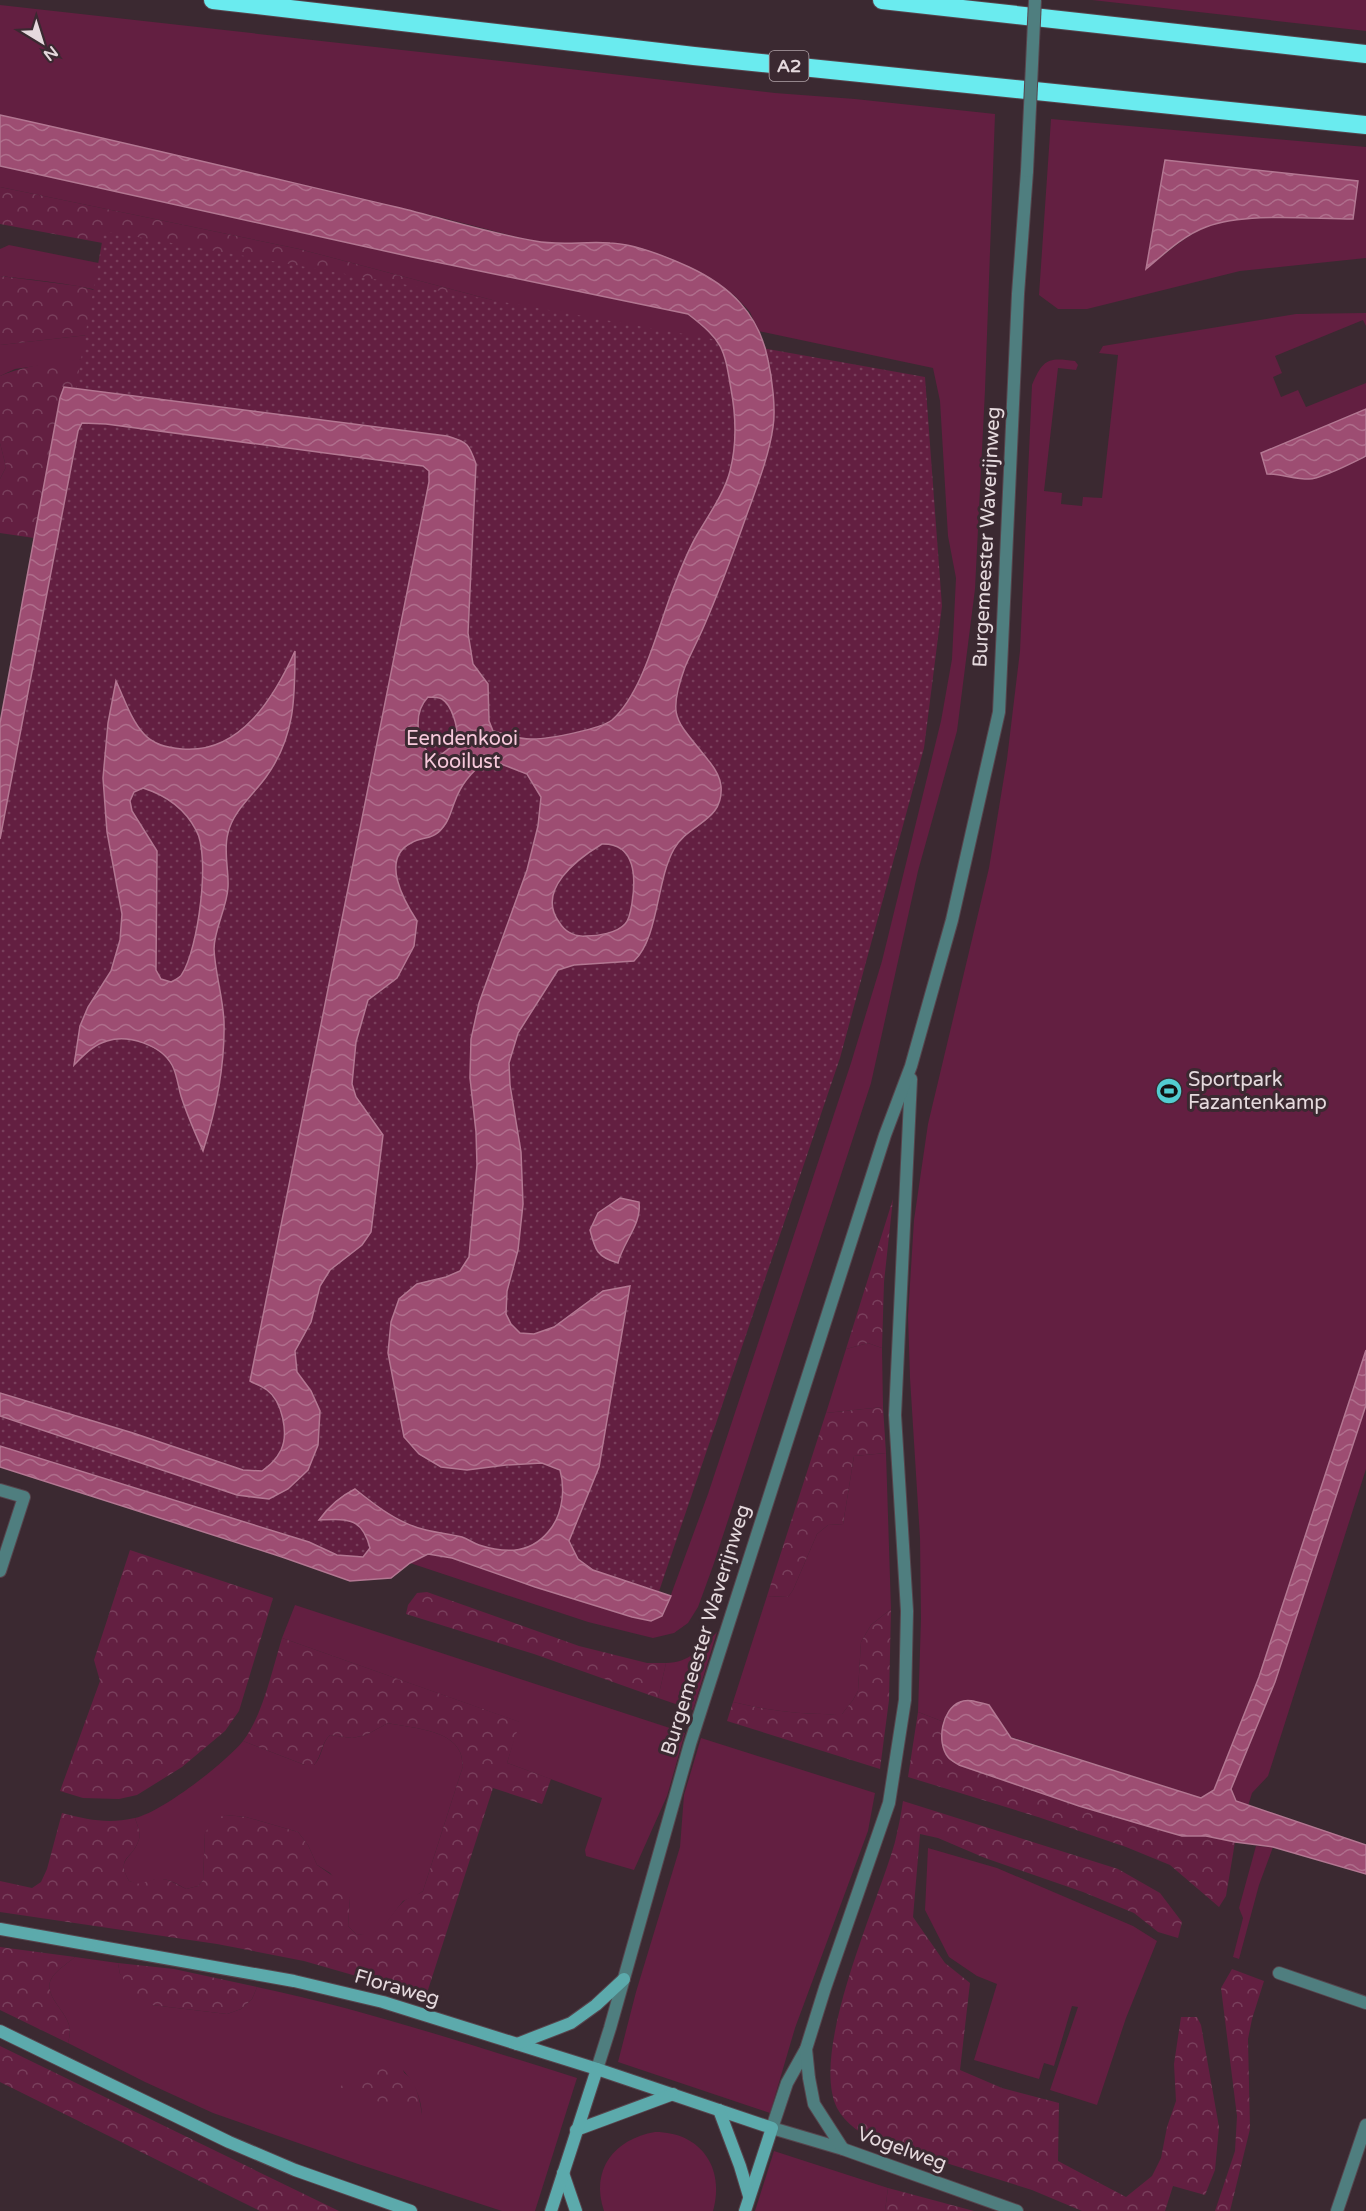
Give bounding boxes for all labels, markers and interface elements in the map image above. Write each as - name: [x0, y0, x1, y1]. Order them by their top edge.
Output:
- north arrow: [12, 12, 72, 72]
- text: N: [39, 41, 62, 65]
- road number: A2: [770, 51, 808, 81]
- street label: Burgemeester Waverijnweg: [968, 406, 1006, 668]
- park label: Eendenkooi Kooilust: [406, 727, 518, 774]
- place label: Sportpark Fazantenkamp: [1188, 1068, 1327, 1115]
- sports icon: Sportpark Fazantenkamp: [1154, 1076, 1184, 1106]
- street label: Burgemeester Waverijnweg: [656, 1502, 756, 1758]
- street label: Floraweg: [352, 1964, 442, 2012]
- street label: Vogelweg: [854, 2122, 950, 2176]

